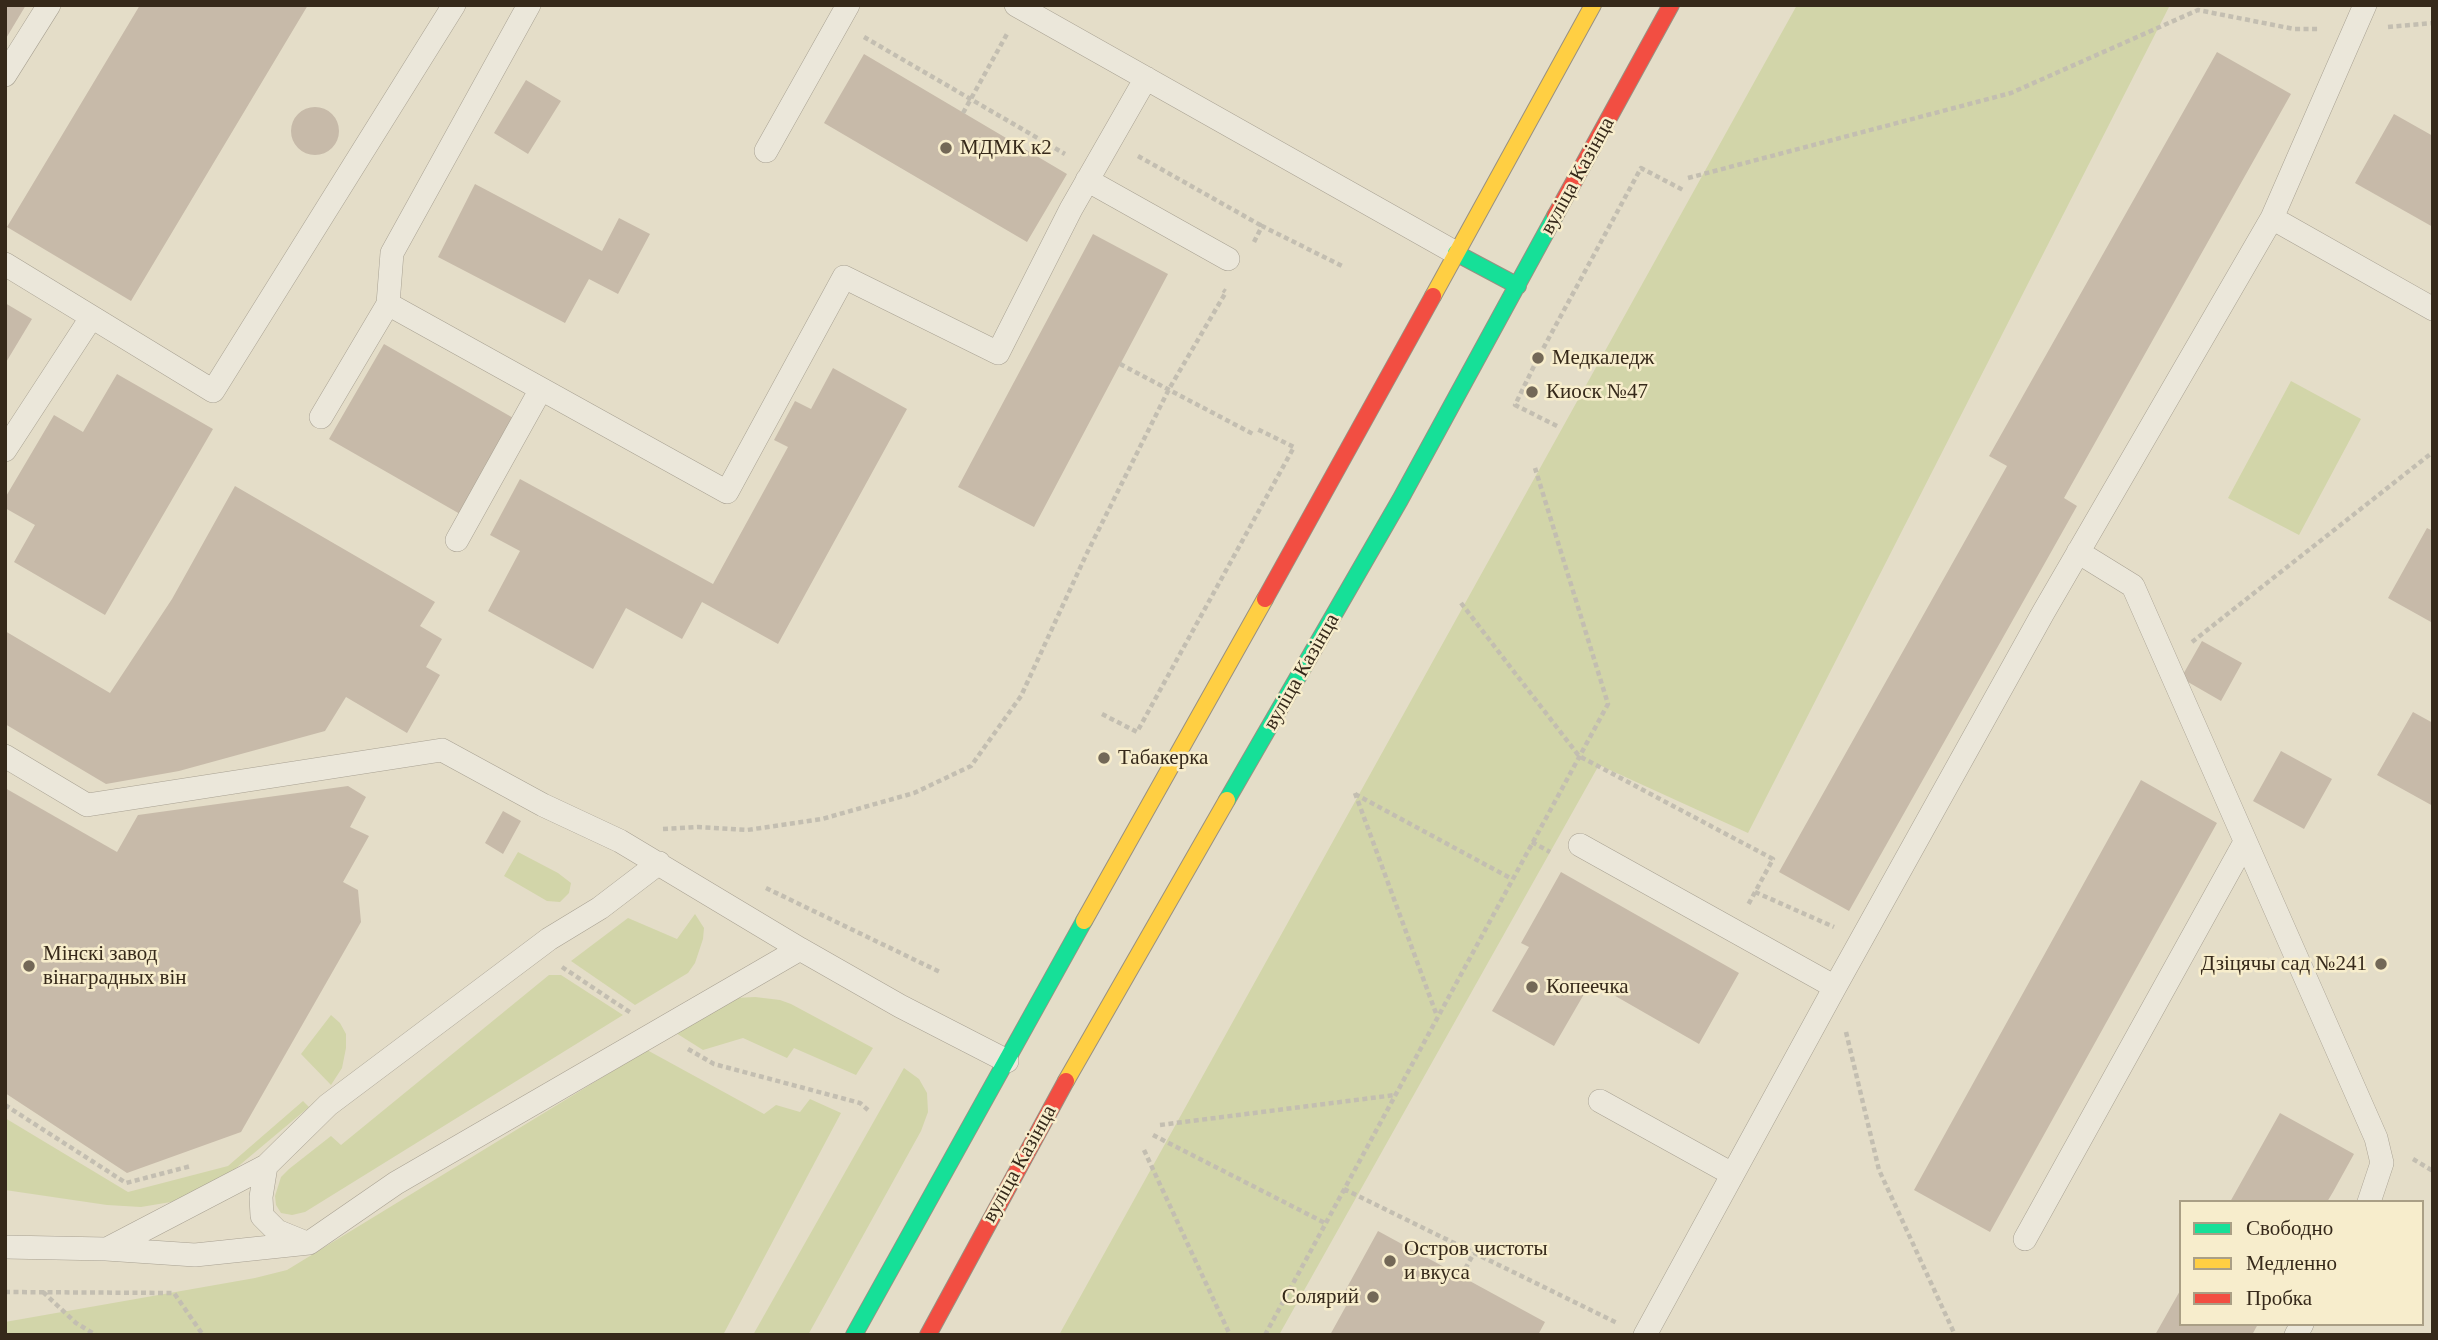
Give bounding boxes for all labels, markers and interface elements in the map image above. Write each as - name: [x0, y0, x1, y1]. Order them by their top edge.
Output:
- street label: вуліца Казінца: [1535, 113, 1621, 239]
- place label: МДМК к2: [960, 135, 1052, 161]
- marker: МДМК к2: [938, 140, 954, 156]
- place label: Медкаледж: [1552, 345, 1654, 371]
- marker: Медкаледж: [1530, 350, 1546, 366]
- place label: Киоск №47: [1546, 379, 1648, 405]
- marker: Киоск №47: [1524, 384, 1540, 400]
- street label: вуліца Казінца: [1259, 609, 1345, 735]
- place label: Табакерка: [1118, 745, 1208, 771]
- marker: Табакерка: [1096, 750, 1112, 766]
- place label: Мінскі завод вінаградных він: [43, 941, 187, 991]
- place label: Дзіцячы сад №241: [2201, 951, 2367, 977]
- marker: Дзіцячы сад №241: [2373, 956, 2389, 972]
- marker: Мінскі завод вінаградных він: [21, 958, 37, 974]
- place label: Копеечка: [1546, 974, 1629, 1000]
- marker: Копеечка: [1524, 979, 1540, 995]
- street label: вуліца Казінца: [977, 1101, 1063, 1227]
- legend: [2179, 1200, 2424, 1326]
- text: Свободно: [2246, 1216, 2333, 1240]
- place label: Остров чистоты и вкуса: [1404, 1236, 1548, 1286]
- text: Медленно: [2246, 1251, 2337, 1275]
- marker: Остров чистоты и вкуса: [1382, 1253, 1398, 1269]
- place label: Солярий: [1282, 1284, 1359, 1310]
- text: Пробка: [2246, 1286, 2312, 1310]
- marker: Солярий: [1365, 1289, 1381, 1305]

